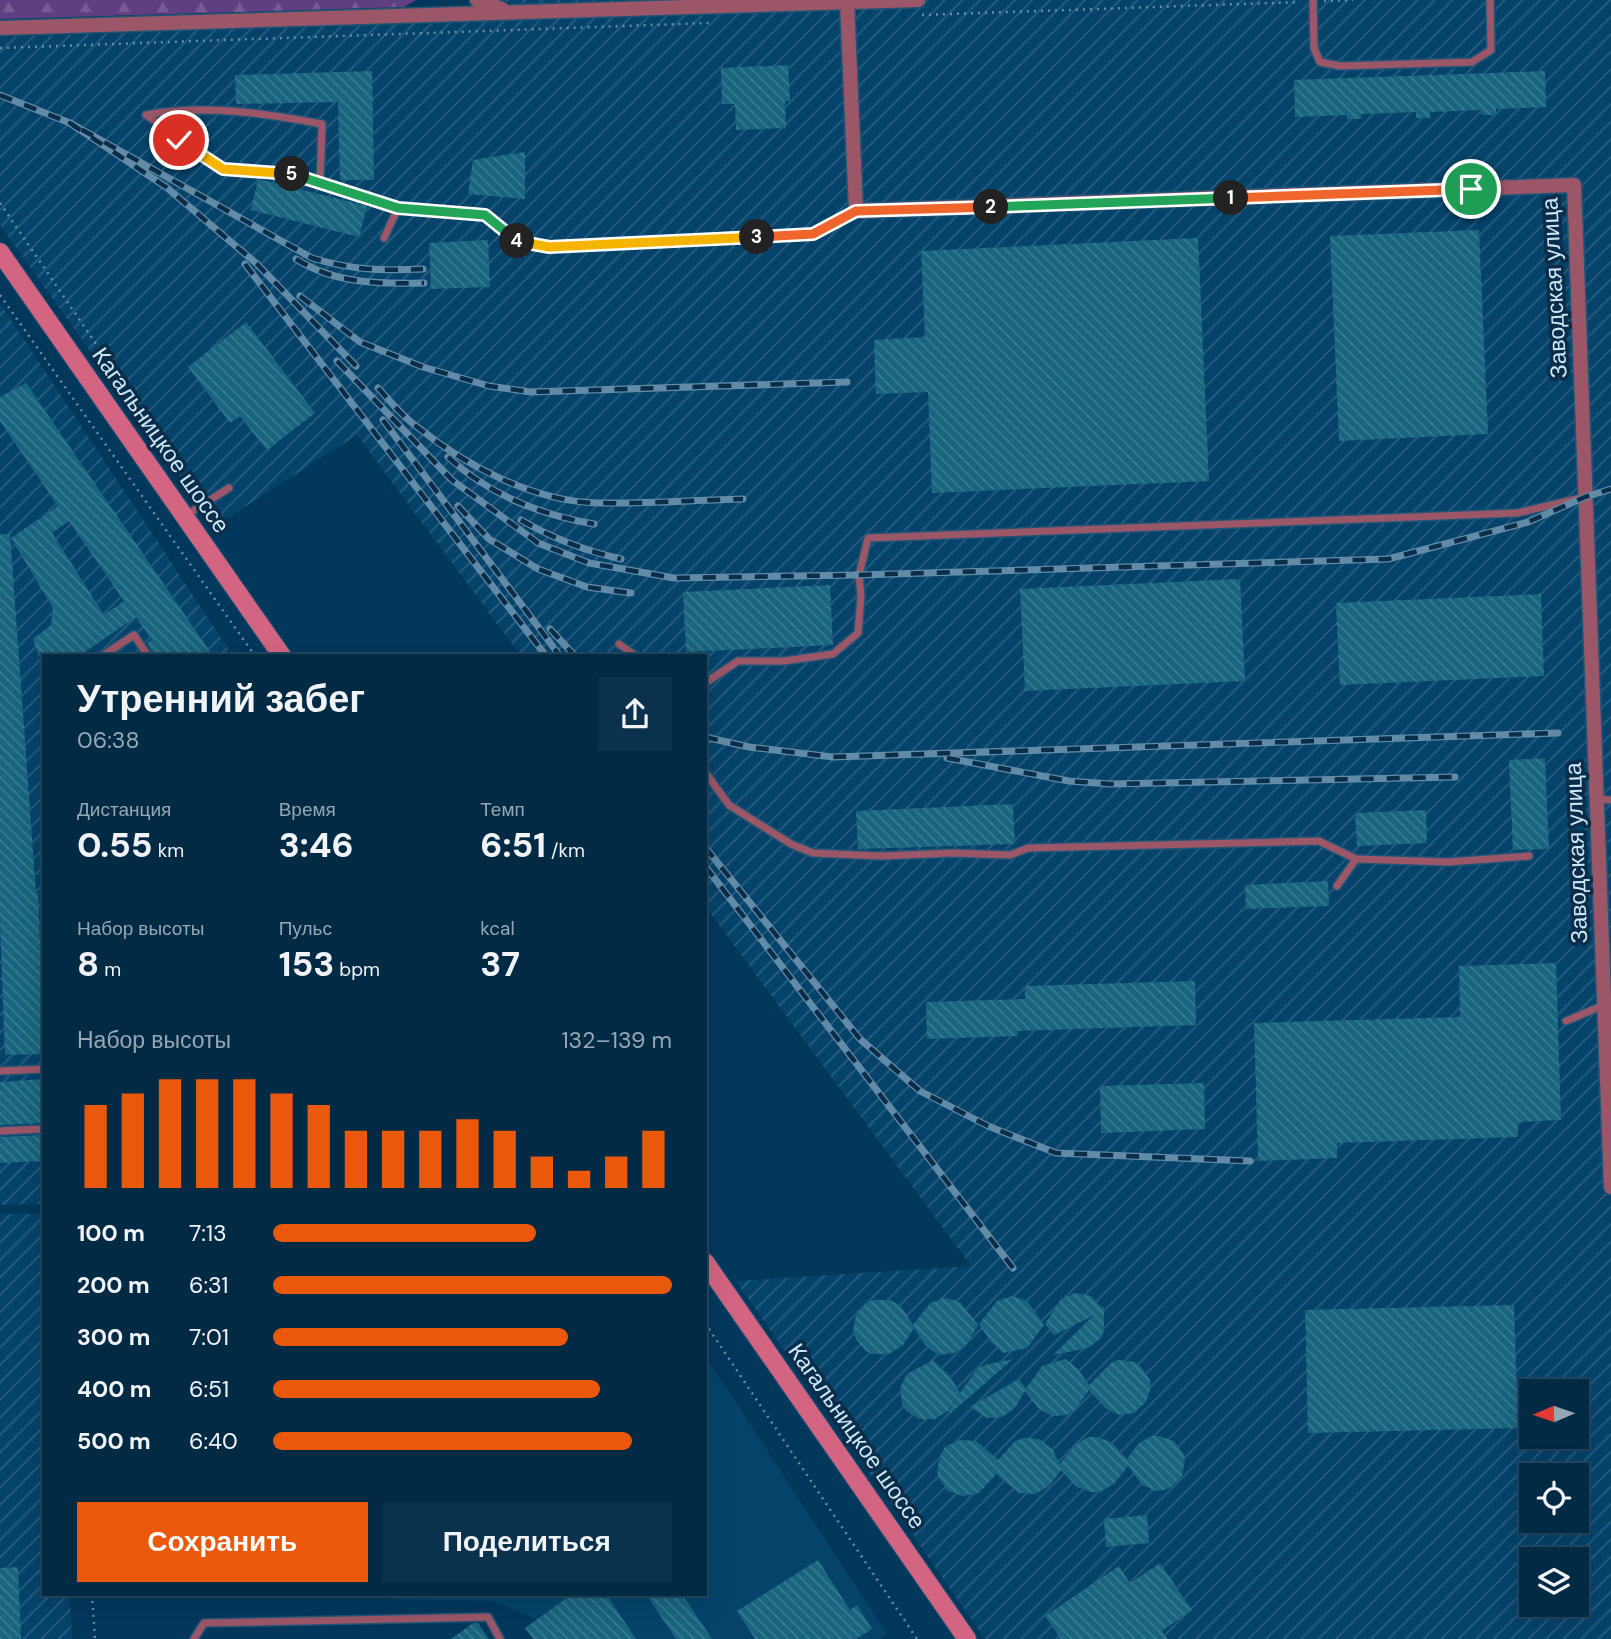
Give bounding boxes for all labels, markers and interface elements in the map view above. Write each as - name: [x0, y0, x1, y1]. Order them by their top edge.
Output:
- pin: [149, 110, 209, 170]
- icon: check: [160, 121, 198, 159]
- pin: 5: [274, 156, 310, 192]
- pin: [1441, 159, 1501, 219]
- text: 5: [286, 161, 297, 186]
- icon: arrive: [1452, 170, 1490, 208]
- pin: 1: [1214, 180, 1248, 216]
- text: 1: [1227, 185, 1234, 210]
- pin: 2: [974, 190, 1009, 224]
- text: 2: [985, 194, 996, 219]
- street label: Заводская улица: [1534, 197, 1574, 379]
- pin: 3: [740, 219, 774, 254]
- pin: 4: [500, 224, 534, 258]
- text: 3: [751, 224, 762, 249]
- text: 4: [510, 228, 523, 253]
- street label: Кагальницкое шоссе: [86, 341, 236, 539]
- text: Утренний забег: [77, 674, 365, 724]
- button: share: [598, 677, 672, 751]
- text: 06:38: [77, 725, 139, 755]
- street label: Заводская улица: [1558, 762, 1594, 944]
- text: Дистанция: [77, 797, 171, 822]
- text: Время: [279, 797, 336, 822]
- text: Темп: [480, 797, 525, 822]
- text: 0.55: [77, 822, 153, 868]
- text: 3:46: [279, 822, 354, 868]
- text: 6:51: [480, 822, 546, 868]
- text: km: [153, 838, 184, 863]
- text: /km: [546, 838, 585, 863]
- text: Набор высоты: [77, 916, 204, 941]
- text: Пульс: [279, 916, 332, 941]
- text: kcal: [480, 916, 515, 941]
- text: 8: [77, 941, 99, 987]
- text: 153: [279, 941, 334, 987]
- text: 37: [480, 941, 520, 987]
- text: m: [99, 957, 121, 982]
- text: bpm: [334, 957, 380, 982]
- text: Набор высоты: [77, 1025, 231, 1055]
- text: 132–139 m: [561, 1025, 672, 1055]
- text: 100 m: [77, 1218, 145, 1248]
- text: 7:13: [189, 1218, 227, 1248]
- text: 200 m: [77, 1270, 150, 1300]
- text: 6:31: [189, 1270, 228, 1300]
- text: 300 m: [77, 1322, 150, 1352]
- text: 7:01: [189, 1322, 229, 1352]
- street label: Кагальницкое шоссе: [782, 1337, 932, 1535]
- text: 400 m: [77, 1374, 151, 1404]
- text: 6:51: [189, 1374, 229, 1404]
- north arrow: [1519, 1379, 1589, 1449]
- map controls: [1519, 1379, 1589, 1617]
- text: 500 m: [77, 1426, 151, 1456]
- text: 6:40: [189, 1426, 238, 1456]
- button: locate: [1519, 1463, 1589, 1533]
- button: Сохранить: [77, 1502, 368, 1582]
- button: Поделиться: [382, 1502, 672, 1582]
- button: layers: [1519, 1547, 1589, 1617]

